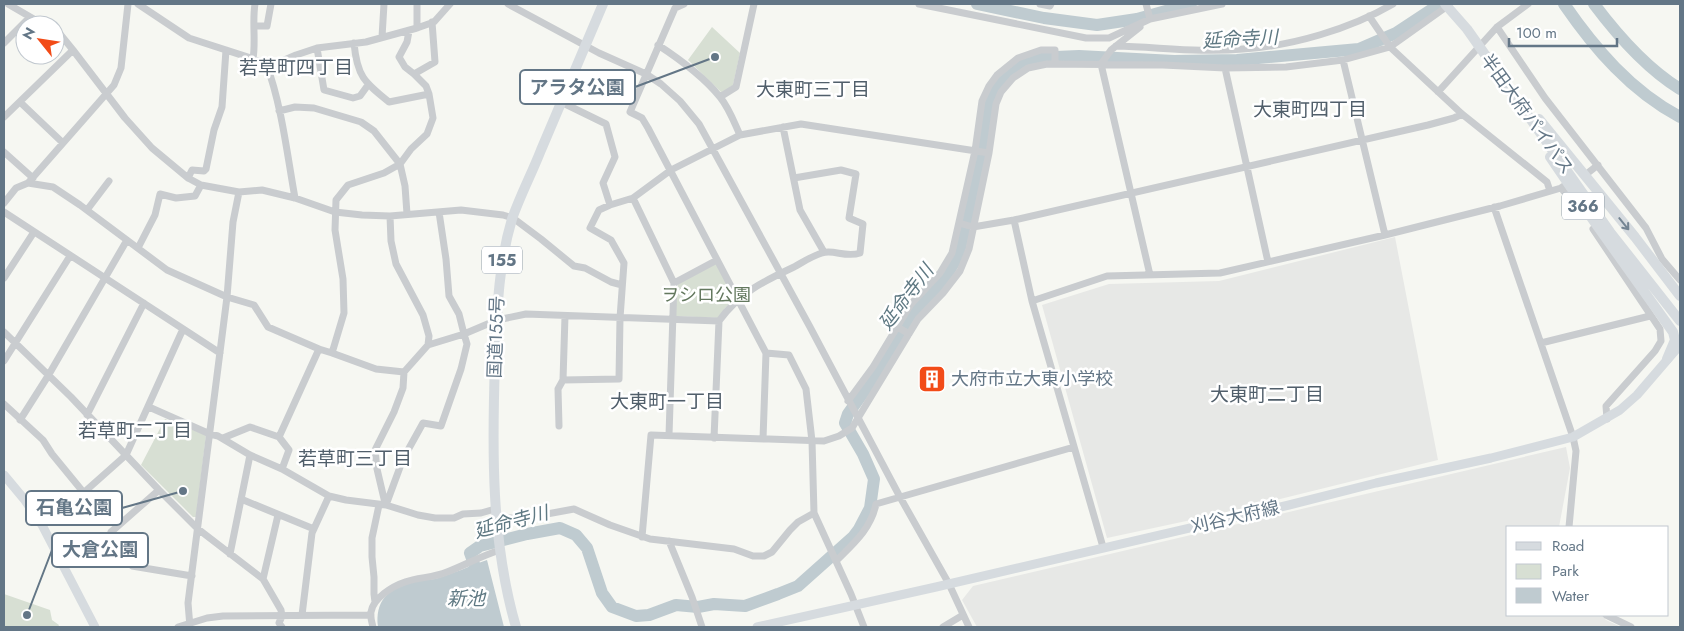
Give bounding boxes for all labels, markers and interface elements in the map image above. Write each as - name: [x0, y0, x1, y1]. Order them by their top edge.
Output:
- north arrow: [15, 15, 65, 65]
- scale bar: [1509, 15, 1616, 47]
- text: 100 m: [1516, 22, 1557, 44]
- water label: 延命寺川: [1201, 23, 1281, 54]
- text: N: [17, 24, 40, 43]
- street label: 半田大府パイパス: [1474, 48, 1580, 180]
- district label: 若草町四丁目: [239, 54, 353, 81]
- callout: アラタ公園: [520, 70, 635, 104]
- text: アラタ公園: [529, 74, 625, 101]
- district label: 大東町三丁目: [756, 76, 870, 103]
- district label: 大東町四丁目: [1253, 96, 1367, 123]
- road number: 366: [1562, 192, 1604, 220]
- one-way arrow: [1619, 217, 1630, 230]
- road number: 155: [482, 246, 522, 274]
- water label: 延命寺川: [872, 257, 941, 335]
- park label: ヲシロ公園: [661, 282, 751, 308]
- street label: 国道155号: [482, 295, 510, 379]
- building icon: 大府市立大東小学校: [917, 364, 947, 394]
- place label: 大府市立大東小学校: [951, 366, 1113, 392]
- district label: 大東町二丁目: [1210, 381, 1324, 408]
- district label: 大東町一丁目: [610, 388, 724, 415]
- district label: 若草町二丁目: [78, 417, 192, 444]
- district label: 若草町三丁目: [298, 445, 412, 472]
- callout: 石亀公園: [26, 491, 122, 525]
- text: 石亀公園: [36, 494, 112, 521]
- street label: 刈谷大府線: [1188, 494, 1282, 540]
- water label: 延命寺川: [471, 499, 553, 545]
- legend: [1506, 526, 1669, 616]
- callout: 大倉公園: [52, 533, 148, 567]
- text: Road: [1552, 535, 1584, 557]
- text: 大倉公園: [62, 536, 138, 563]
- text: Park: [1552, 560, 1579, 582]
- water label: 新池: [447, 585, 487, 612]
- text: Water: [1552, 585, 1590, 607]

